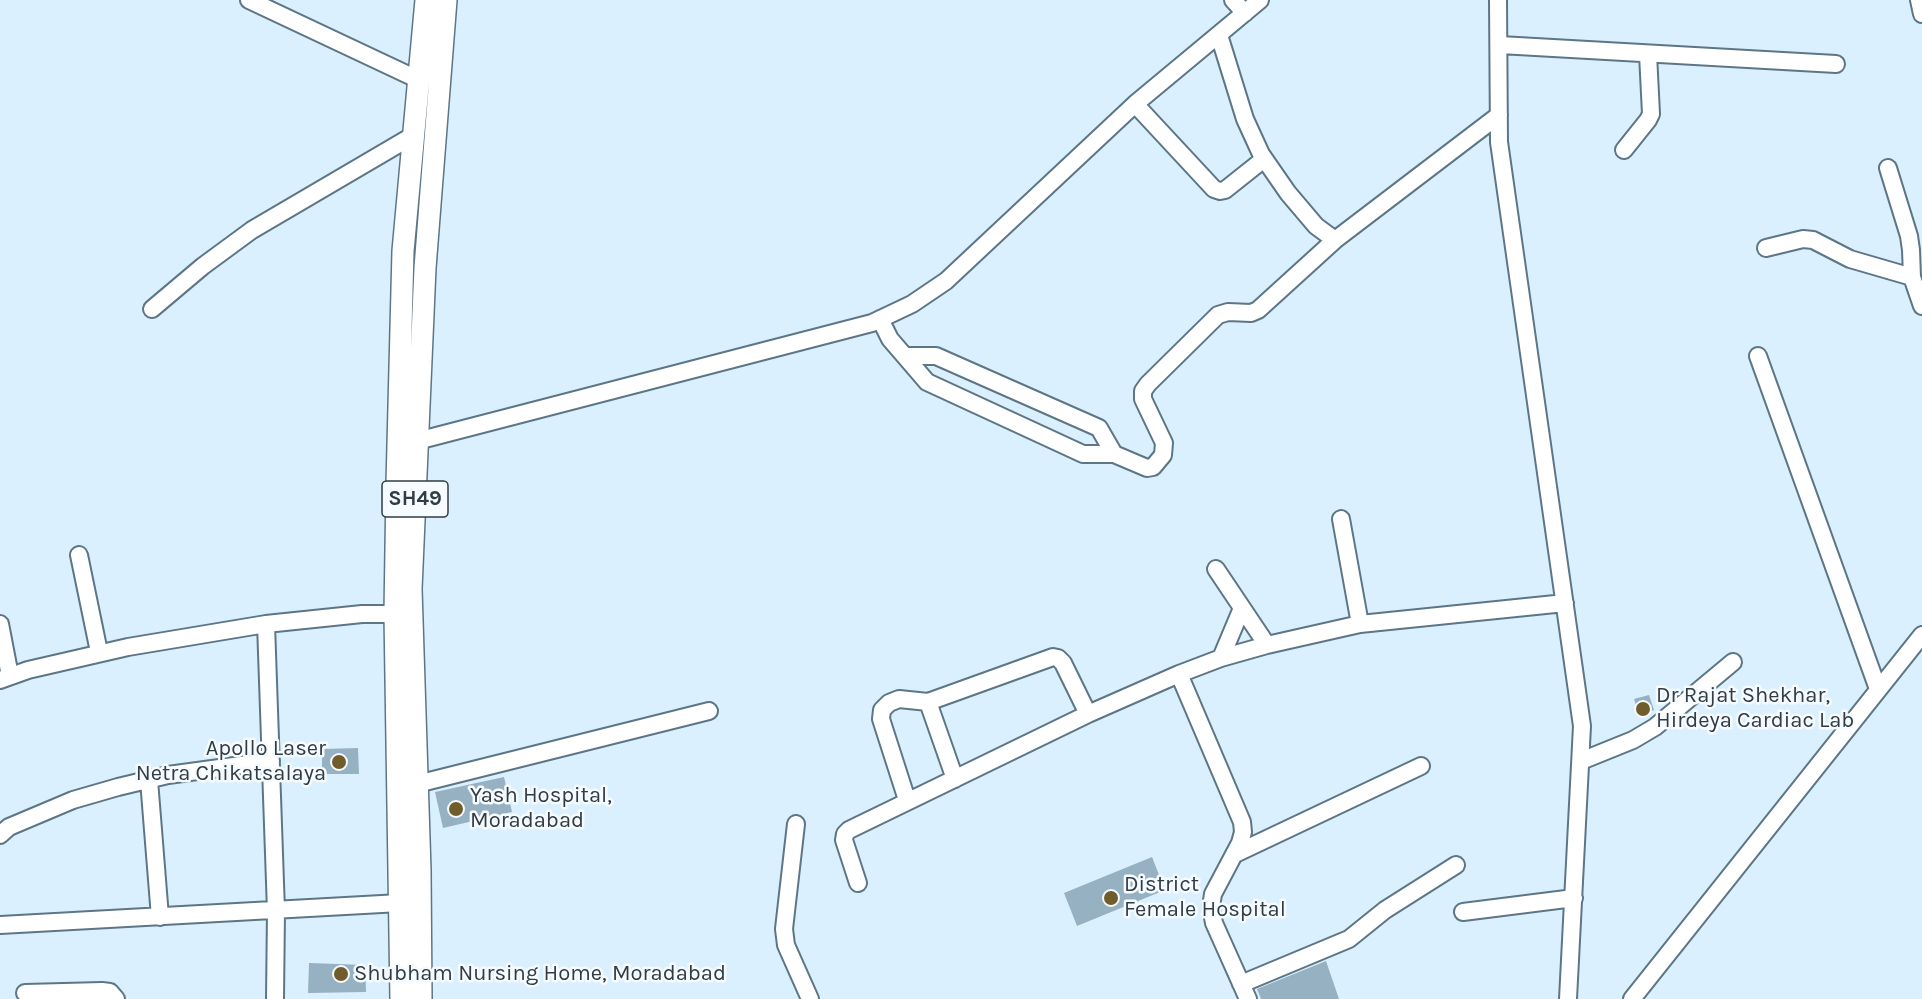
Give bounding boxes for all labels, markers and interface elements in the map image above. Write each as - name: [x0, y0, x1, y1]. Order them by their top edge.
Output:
- road number: SH49: [382, 481, 448, 517]
- place label: Dr Rajat Shekhar, Hirdeya Cardiac Lab: [1656, 683, 1854, 734]
- marker: Dr Rajat Shekhar, Hirdeya Cardiac Lab: [1634, 700, 1652, 718]
- place label: Apollo Laser Netra Chikatsalaya: [136, 736, 326, 788]
- marker: Apollo Laser Netra Chikatsalaya: [330, 753, 348, 771]
- place label: Yash Hospital, Moradabad: [470, 783, 612, 834]
- marker: Yash Hospital, Moradabad: [447, 800, 465, 818]
- place label: District Female Hospital: [1124, 872, 1286, 924]
- marker: District Female Hospital: [1102, 889, 1120, 907]
- place label: Shubham Nursing Home, Moradabad: [354, 961, 726, 987]
- marker: Shubham Nursing Home, Moradabad: [332, 965, 350, 983]

